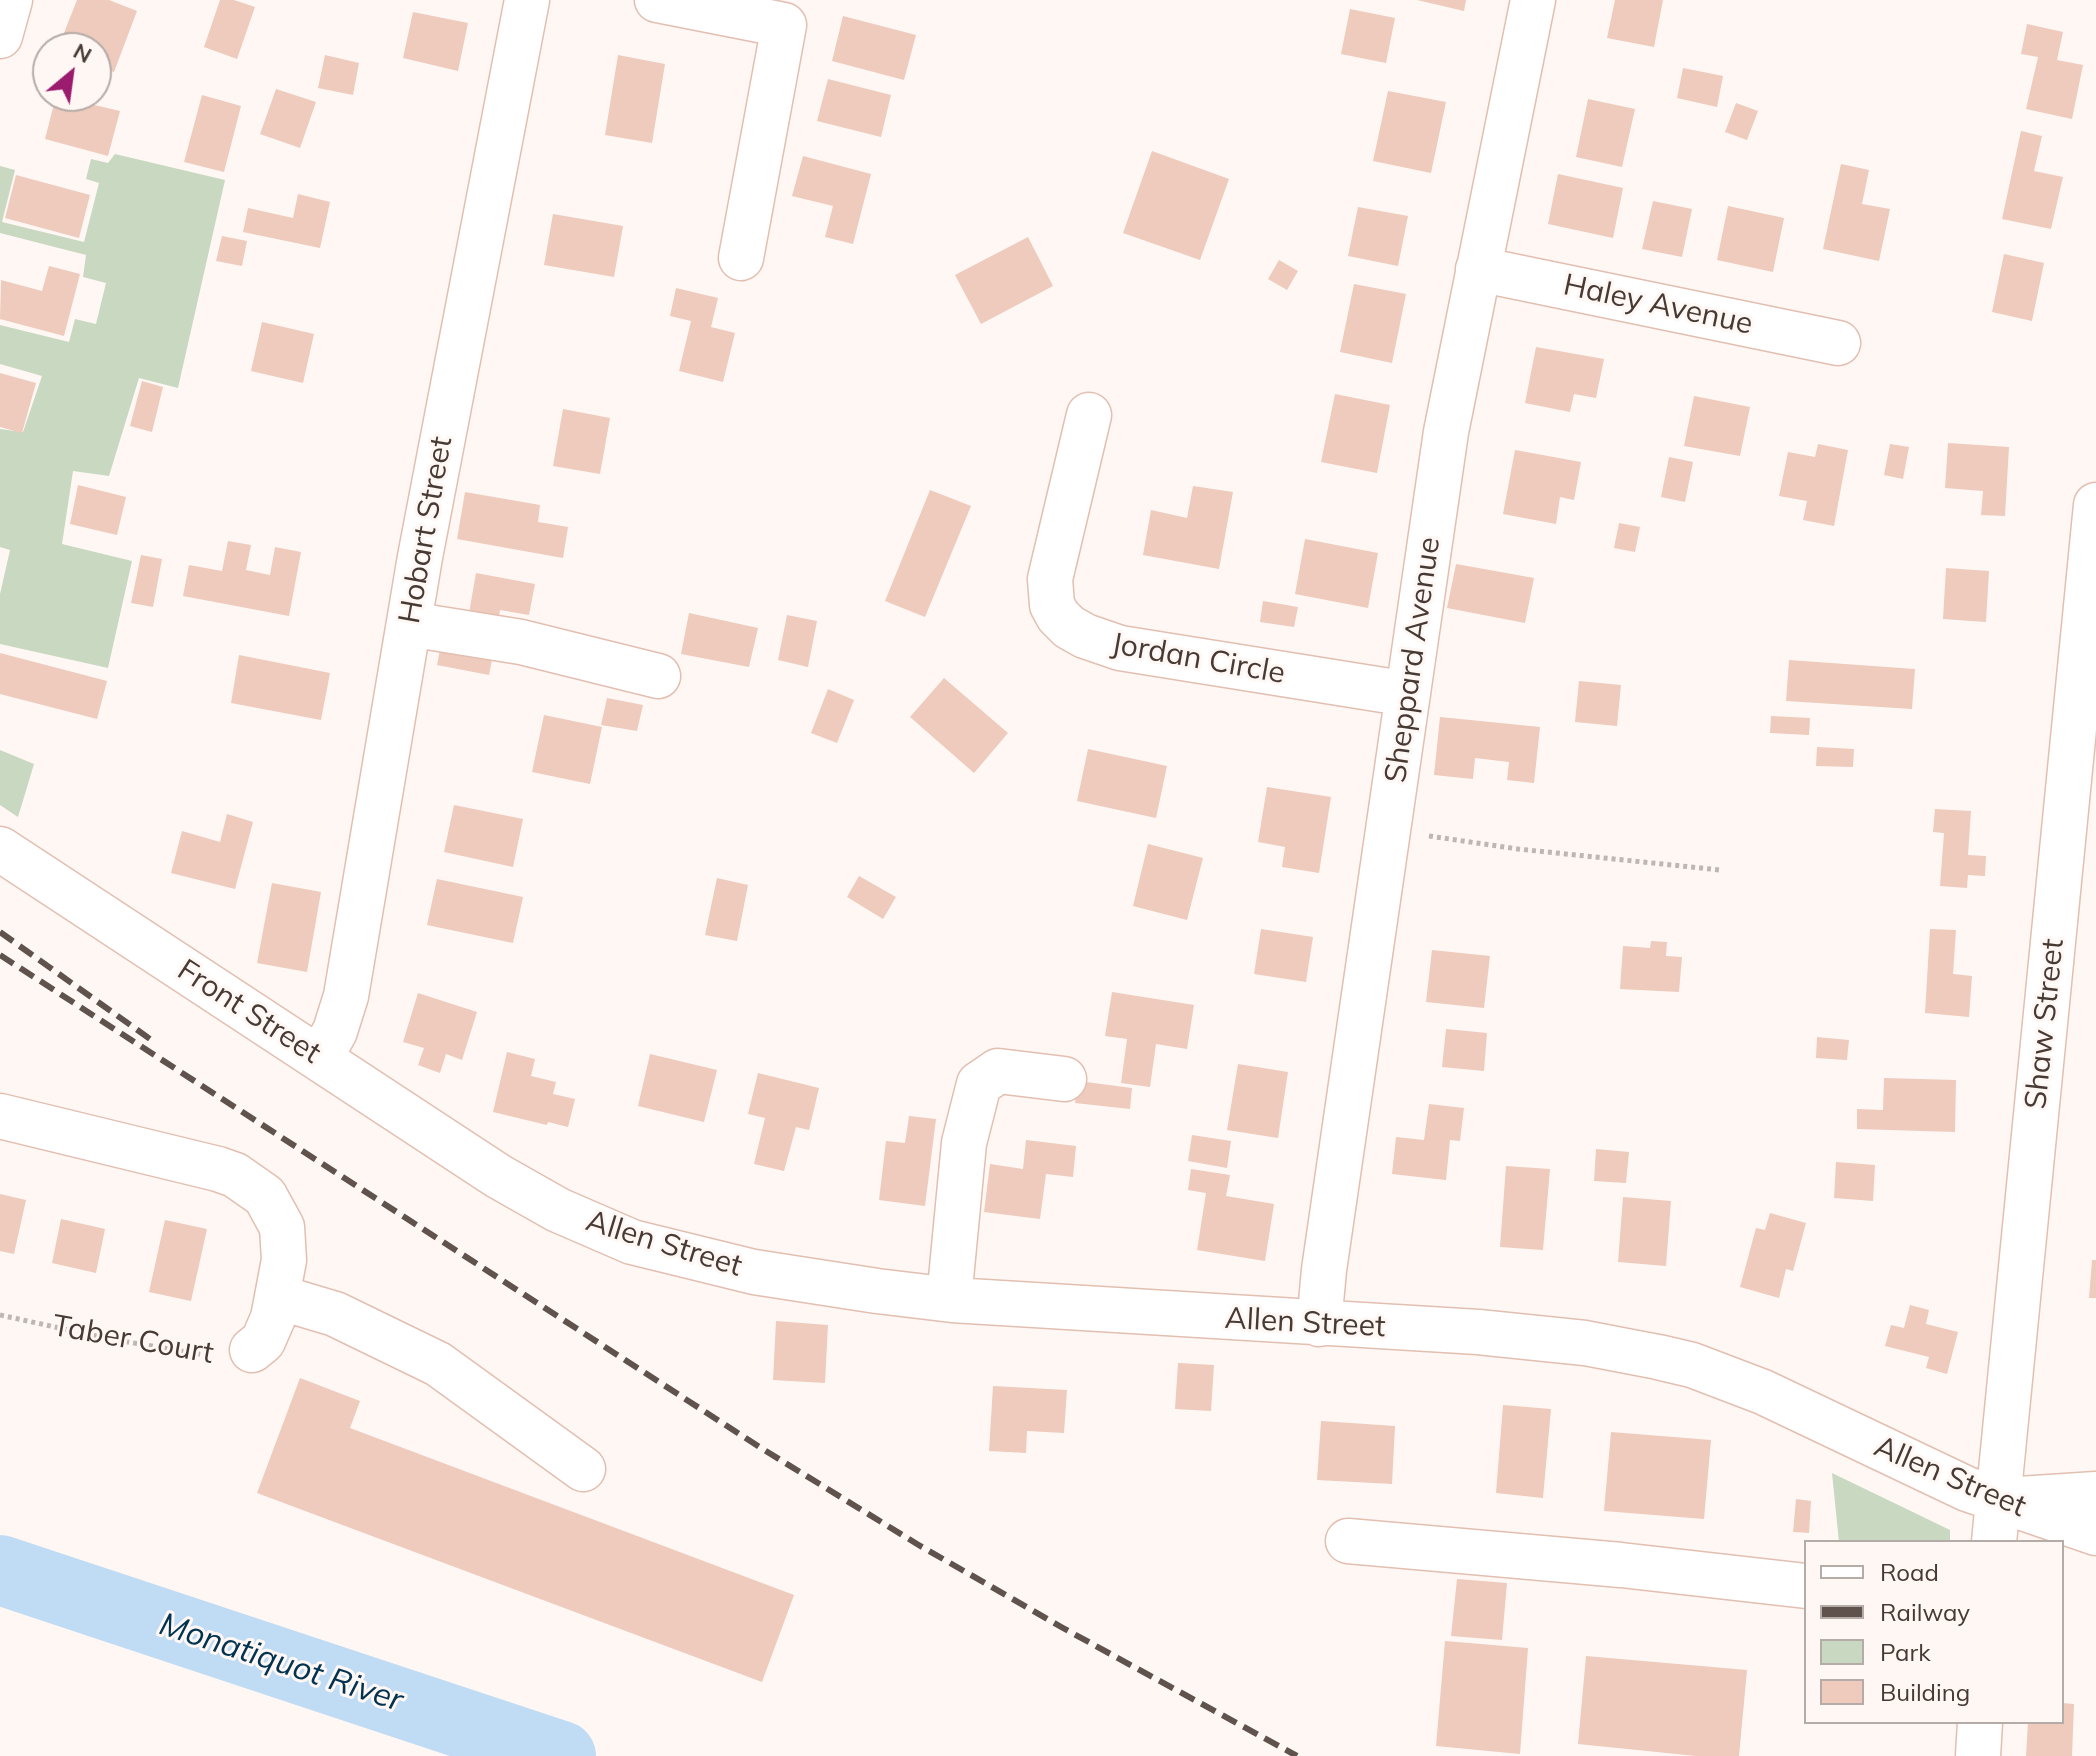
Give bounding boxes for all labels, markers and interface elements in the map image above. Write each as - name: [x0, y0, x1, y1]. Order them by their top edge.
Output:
- north arrow: [32, 32, 112, 112]
- text: N: [69, 36, 97, 69]
- street label: Haley Avenue: [1560, 267, 1756, 343]
- street label: Hobart Street: [392, 434, 460, 626]
- street label: Sheppard Avenue: [1378, 535, 1448, 785]
- street label: Jordan Circle: [1108, 626, 1288, 692]
- street label: Shaw Street: [2018, 937, 2072, 1111]
- street label: Front Street: [171, 952, 327, 1072]
- street label: Allen Street: [582, 1203, 746, 1285]
- street label: Allen Street: [1224, 1301, 1386, 1345]
- street label: Taber Court: [50, 1308, 216, 1372]
- street label: Allen Street: [1869, 1429, 2031, 1525]
- legend: [1804, 1540, 2064, 1724]
- text: Road: [1880, 1557, 1939, 1587]
- text: Railway: [1880, 1597, 1970, 1627]
- water label: Monatiquot River: [155, 1606, 407, 1720]
- text: Park: [1880, 1637, 1931, 1667]
- text: Building: [1880, 1677, 1970, 1707]

